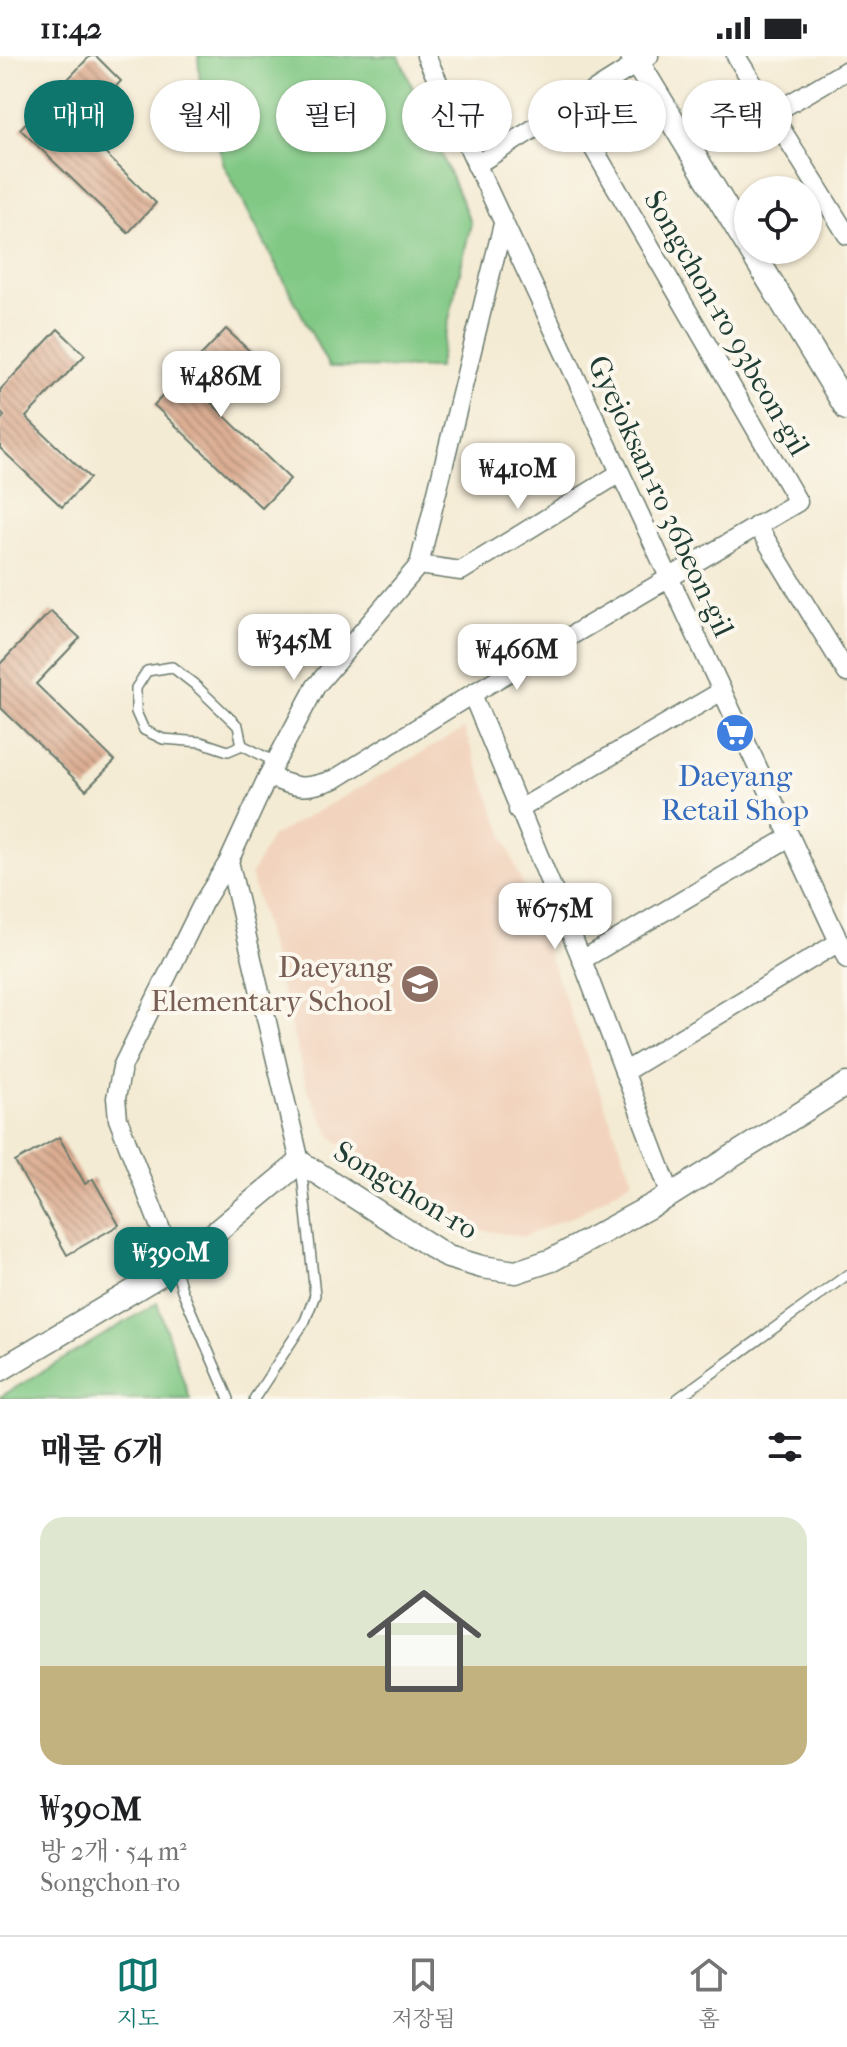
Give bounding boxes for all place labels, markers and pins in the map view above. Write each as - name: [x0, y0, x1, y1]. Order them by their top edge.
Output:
- pin: ₩486M: [165, 351, 277, 419]
- pin: ₩410M: [462, 443, 574, 511]
- pin: ₩345M: [238, 614, 350, 682]
- pin: ₩466M: [461, 624, 573, 692]
- supermarket icon: Daeyang Retail Shop: [714, 712, 756, 754]
- place label: Daeyang Retail Shop: [661, 759, 809, 828]
- pin: ₩675M: [499, 883, 611, 951]
- place label: Daeyang Elementary School: [150, 950, 393, 1019]
- school or university icon: Daeyang Elementary School: [399, 963, 441, 1005]
- pin: ₩390M: [115, 1227, 227, 1295]

